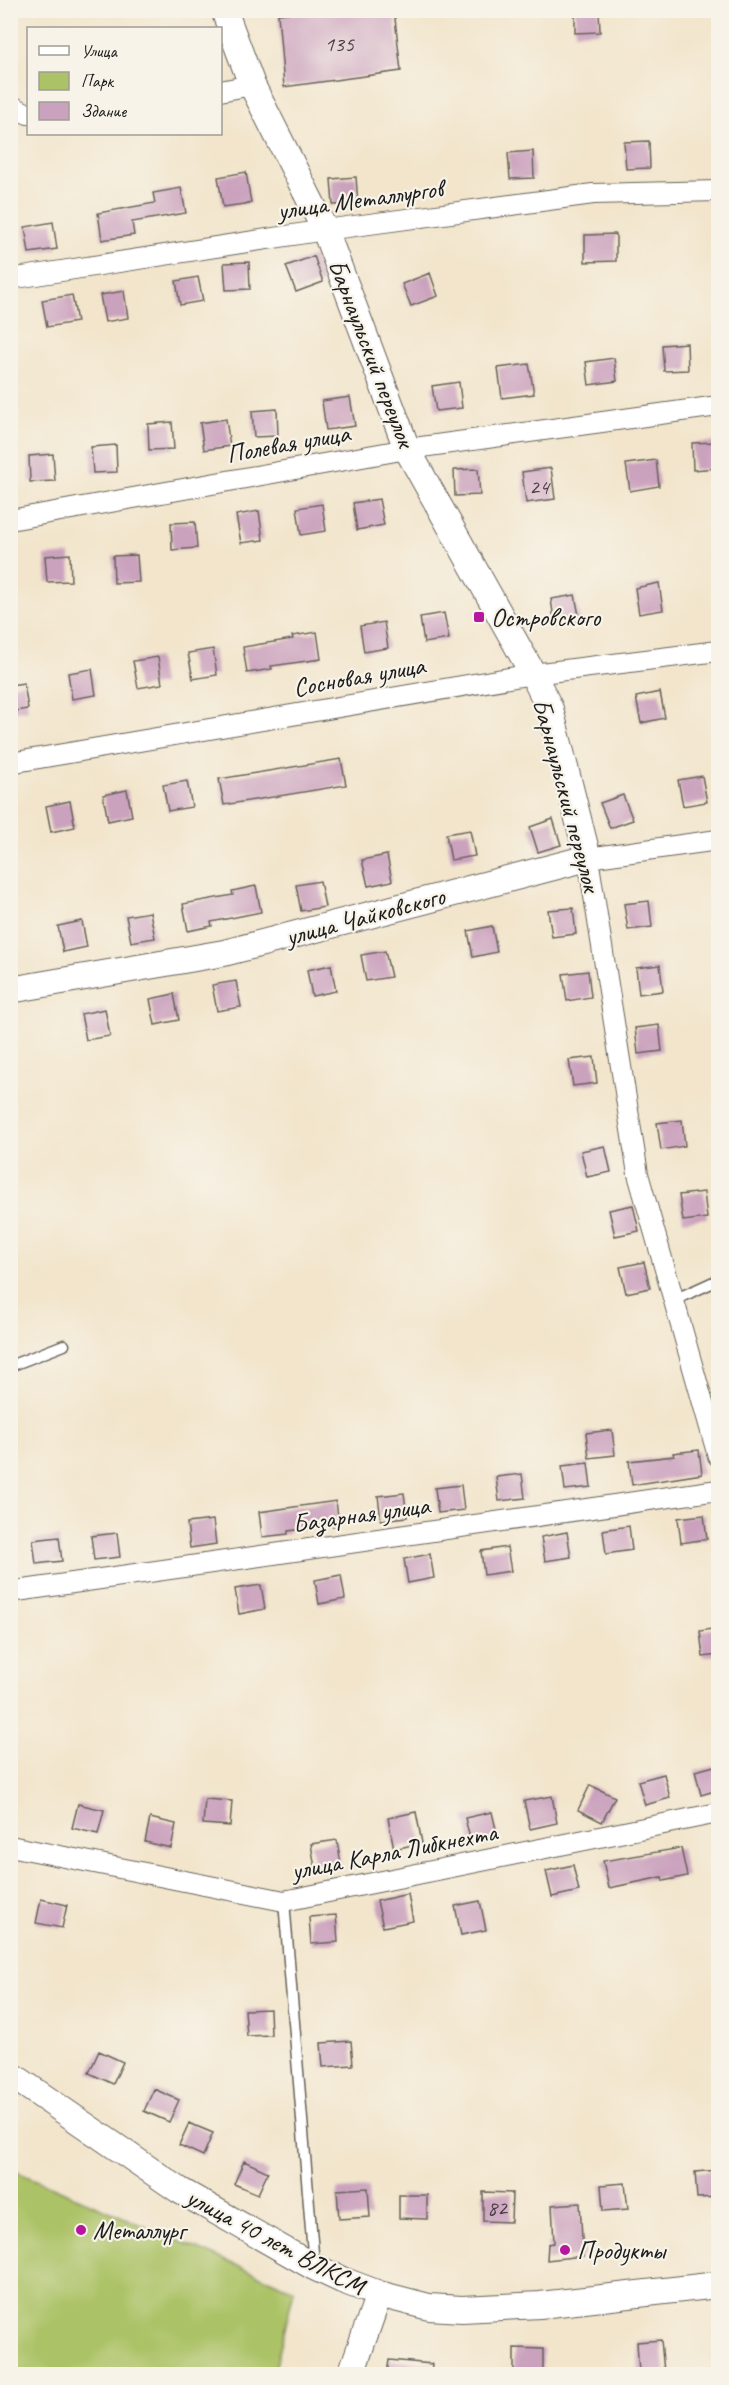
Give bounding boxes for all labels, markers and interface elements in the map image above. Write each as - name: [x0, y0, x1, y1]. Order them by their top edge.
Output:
- legend: [27, 27, 222, 135]
- house number: 135: [324, 30, 355, 58]
- text: Улица: [81, 40, 118, 62]
- text: Парк: [81, 70, 115, 92]
- text: Здание: [81, 100, 127, 122]
- street label: улица Металлургов: [273, 171, 449, 228]
- street label: Барнаульский переулок: [321, 255, 423, 454]
- street label: Полевая улица: [224, 416, 354, 471]
- house number: 24: [529, 473, 551, 501]
- place label: Островского: [491, 601, 602, 634]
- marker: Островского: [472, 610, 486, 624]
- street label: Сосновая улица: [291, 648, 429, 704]
- street label: Барнаульский переулок: [525, 695, 609, 898]
- street label: улица Чайковского: [280, 879, 450, 954]
- street label: Базарная улица: [291, 1488, 433, 1541]
- street label: улица Карла Либкнехта: [287, 1815, 501, 1888]
- street label: улица 40 лет ВЛКСМ: [179, 2180, 373, 2303]
- house number: 82: [487, 2194, 509, 2222]
- place label: Металлург: [93, 2214, 189, 2247]
- marker: Металлург: [74, 2223, 88, 2237]
- place label: Продукты: [577, 2234, 668, 2267]
- marker: Продукты: [558, 2243, 572, 2257]

